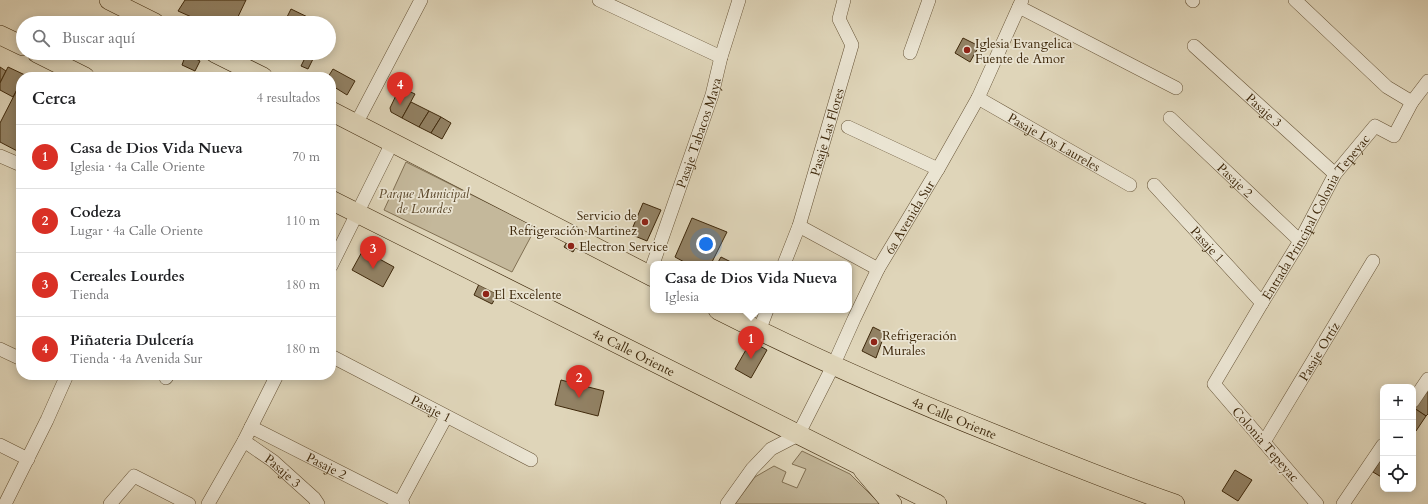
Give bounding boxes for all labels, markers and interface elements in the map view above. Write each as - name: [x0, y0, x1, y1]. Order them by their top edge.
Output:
- search box: [16, 16, 336, 60]
- icon: search: [30, 27, 52, 49]
- text: Buscar aquí: [62, 28, 135, 48]
- place label: Iglesia Evangelica Fuente de Amor: [975, 35, 1073, 68]
- marker: Iglesia Evangelica Fuente de Amor: [962, 45, 972, 55]
- pin: 4: [387, 72, 413, 105]
- street label: Pasaje Tabacos Maya: [672, 76, 726, 191]
- street label: Pasaje Las Flores: [806, 86, 849, 178]
- text: Cerca: [32, 87, 76, 110]
- text: 4 resultados: [256, 89, 320, 107]
- street label: Pasaje 3: [1242, 89, 1286, 132]
- street label: Pasaje Los Laureles: [1004, 109, 1103, 176]
- street label: Entrada Principal Colonia Tepeyac: [1258, 131, 1375, 304]
- text: Casa de Dios Vida Nueva: [70, 138, 243, 158]
- text: 1: [42, 148, 48, 166]
- text: 70 m: [292, 148, 320, 166]
- text: Iglesia · 4a Calle Oriente: [70, 158, 205, 176]
- street label: Pasaje 2: [1213, 159, 1257, 202]
- street label: 6a Avenida Sur: [881, 177, 939, 258]
- park label: Parque Municipal de Lourdes: [379, 185, 470, 218]
- text: Codeza: [70, 202, 121, 222]
- place label: Servicio de Refrigeración Martinez: [509, 207, 637, 240]
- text: 2: [42, 212, 48, 230]
- text: 110 m: [286, 212, 320, 230]
- marker: Servicio de Refrigeración Martinez: [640, 217, 650, 227]
- text: Lugar · 4a Calle Oriente: [70, 222, 203, 240]
- street label: Pasaje 1: [1186, 223, 1228, 267]
- your location: [696, 234, 716, 254]
- pin: 3: [360, 236, 386, 269]
- place label: Electron Service: [579, 238, 668, 256]
- marker: Electron Service: [566, 241, 576, 251]
- popup: [650, 261, 852, 313]
- text: Cereales Lourdes: [70, 266, 185, 286]
- text: Casa de Dios Vida Nueva: [665, 268, 837, 288]
- text: 3: [42, 276, 48, 294]
- text: 180 m: [286, 276, 320, 294]
- text: Tienda: [70, 286, 109, 304]
- place label: El Excelente: [494, 286, 562, 304]
- text: Iglesia: [665, 288, 699, 306]
- marker: El Excelente: [481, 289, 491, 299]
- street label: Pasaje Ortíz: [1295, 319, 1344, 385]
- street label: 4a Calle Oriente: [589, 325, 678, 381]
- pin: 1: [738, 326, 764, 359]
- place label: Refrigeración Murales: [882, 327, 957, 360]
- text: Piñateria Dulcería: [70, 330, 194, 350]
- marker: Refrigeración Murales: [869, 337, 879, 347]
- text: 4: [42, 340, 48, 358]
- text: 180 m: [286, 340, 320, 358]
- text: Tienda · 4a Avenida Sur: [70, 350, 202, 368]
- pin: 2: [566, 365, 592, 398]
- map controls: [1380, 384, 1416, 492]
- button: +: [1380, 384, 1416, 420]
- street label: Pasaje 1: [408, 391, 454, 427]
- street label: 4a Calle Oriente: [909, 393, 999, 444]
- street label: Colonia Tepeyac: [1228, 403, 1303, 486]
- button: −: [1380, 420, 1416, 456]
- street label: Pasaje 2: [303, 449, 350, 484]
- street label: Pasaje 3: [261, 450, 305, 492]
- button: locate: [1380, 456, 1416, 492]

